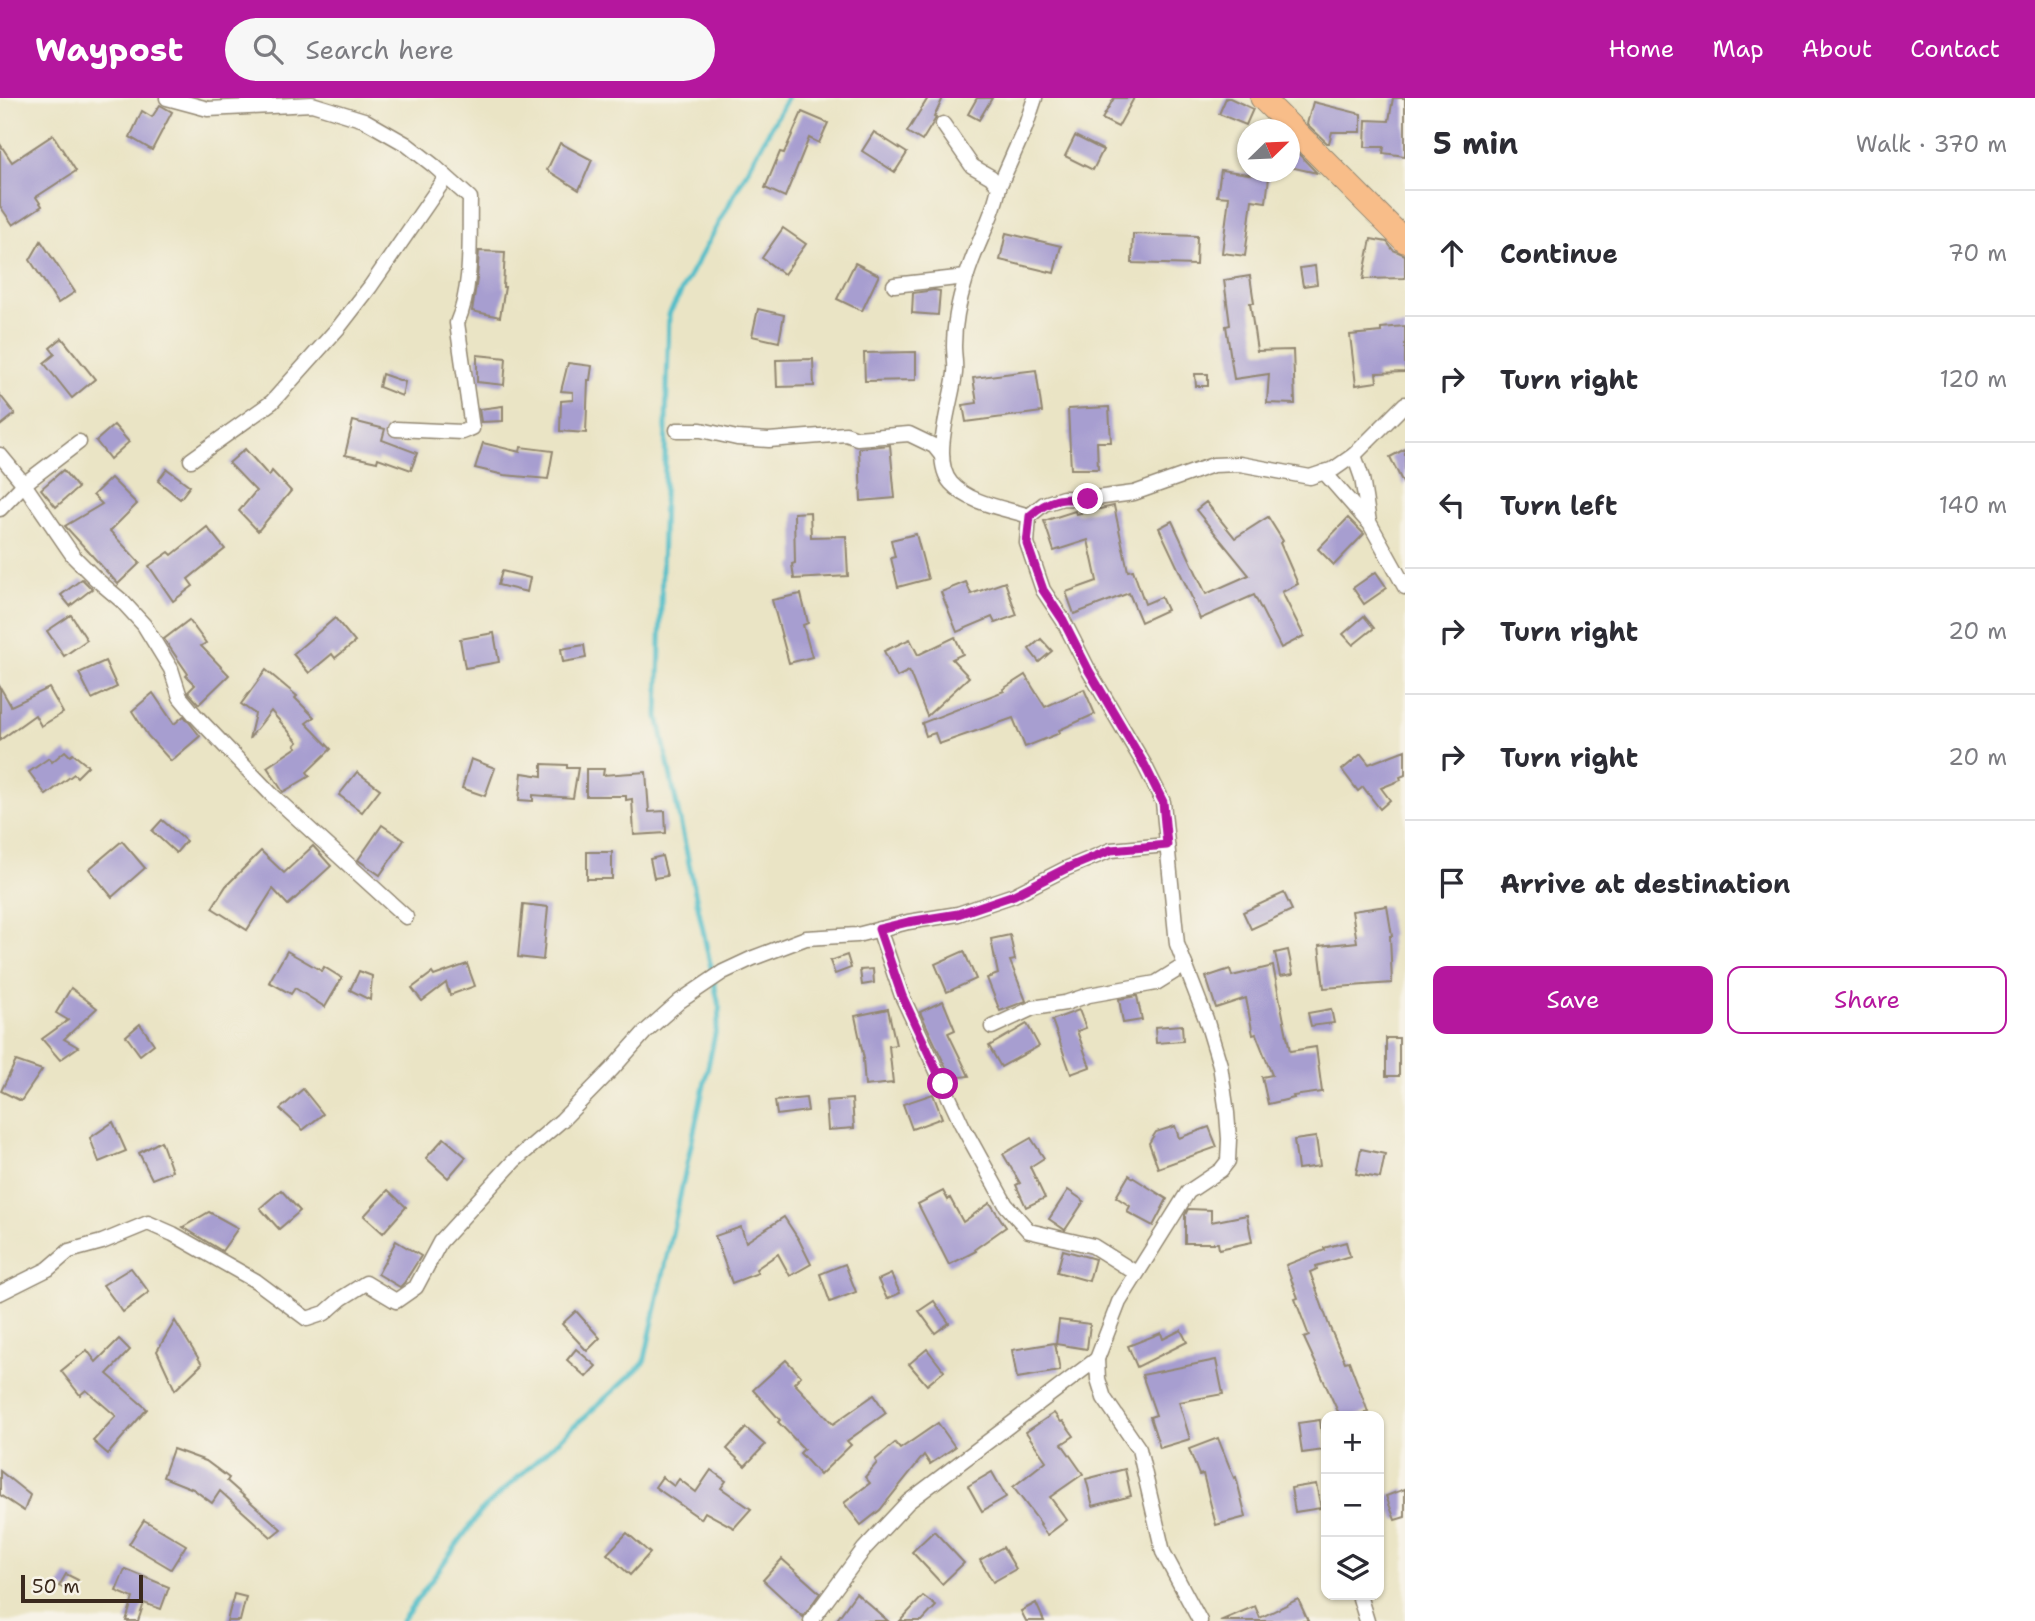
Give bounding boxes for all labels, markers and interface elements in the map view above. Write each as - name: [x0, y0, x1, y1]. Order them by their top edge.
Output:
- search box: [225, 18, 715, 81]
- text: Waypost: [35, 27, 183, 72]
- icon: search: [249, 30, 287, 68]
- text: Search here: [305, 32, 454, 67]
- text: Home: [1608, 33, 1674, 65]
- text: Map: [1712, 33, 1764, 65]
- text: About: [1802, 33, 1872, 65]
- text: Contact: [1910, 33, 2000, 65]
- north arrow: [1237, 119, 1300, 182]
- text: 5 min: [1433, 123, 1518, 164]
- text: Walk · 370 m: [1856, 129, 2007, 159]
- icon: ahead: [1433, 234, 1471, 272]
- text: Continue: [1500, 236, 1618, 271]
- text: 70 m: [1948, 238, 2007, 268]
- icon: right: [1433, 360, 1471, 398]
- text: Turn right: [1500, 362, 1638, 397]
- text: 120 m: [1939, 364, 2007, 394]
- route end: [1072, 483, 1103, 514]
- icon: left: [1433, 486, 1471, 524]
- text: Turn left: [1500, 488, 1617, 523]
- text: 140 m: [1939, 490, 2007, 520]
- icon: right: [1433, 612, 1471, 650]
- text: Turn right: [1500, 614, 1638, 649]
- text: 20 m: [1948, 616, 2007, 646]
- icon: right: [1433, 738, 1471, 776]
- text: Turn right: [1500, 740, 1638, 775]
- text: 20 m: [1948, 742, 2007, 772]
- icon: arrive: [1433, 864, 1471, 902]
- text: Arrive at destination: [1500, 866, 1790, 901]
- button: Save: [1433, 966, 1713, 1034]
- button: Share: [1727, 966, 2007, 1034]
- route start: [927, 1068, 958, 1099]
- map controls: [1321, 1411, 1384, 1600]
- button: +: [1321, 1411, 1384, 1474]
- button: −: [1321, 1474, 1384, 1537]
- button: layers: [1321, 1537, 1384, 1600]
- scale bar: [21, 1572, 144, 1604]
- text: 50 m: [32, 1574, 80, 1599]

